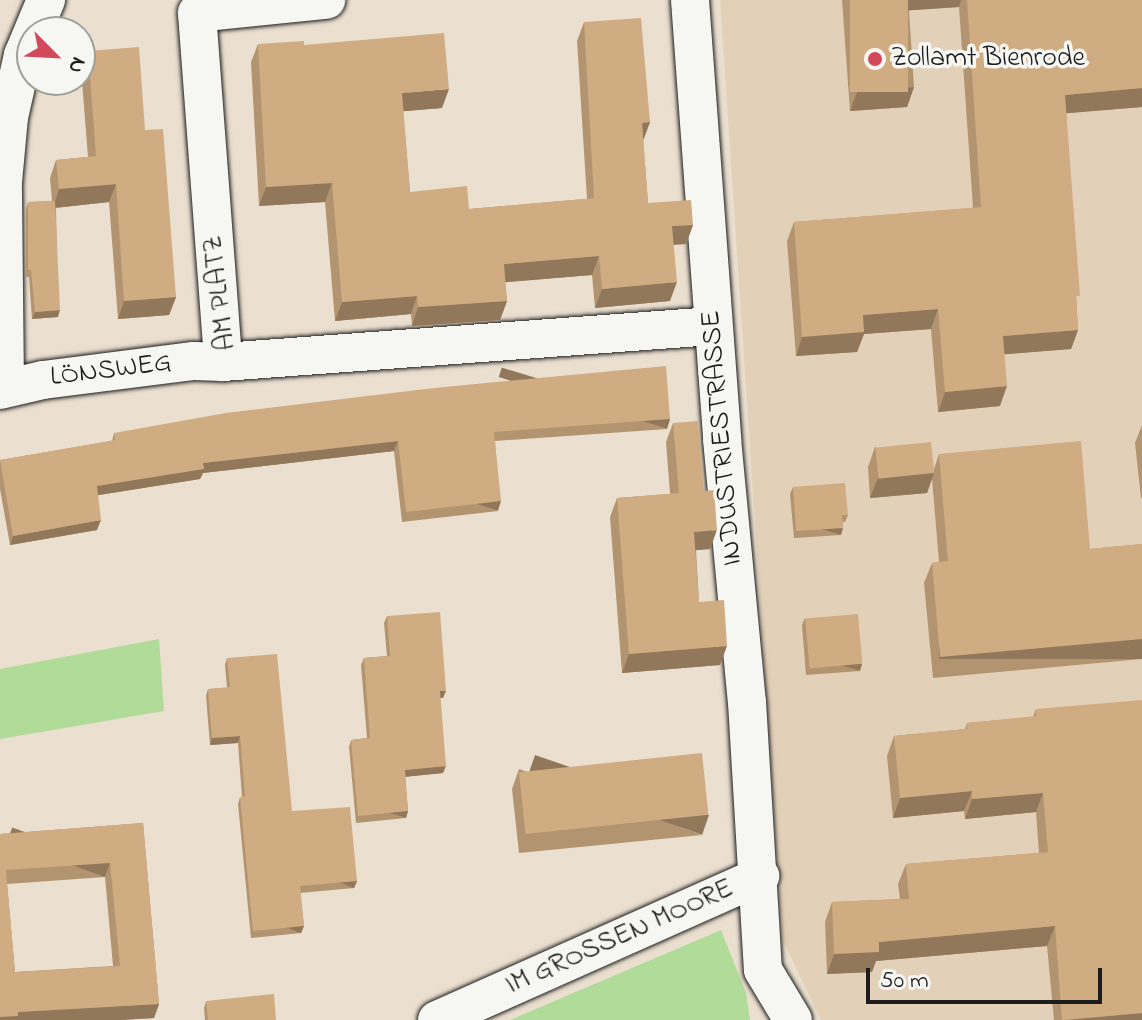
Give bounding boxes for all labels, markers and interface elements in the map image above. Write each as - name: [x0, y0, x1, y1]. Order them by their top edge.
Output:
- north arrow: [16, 16, 96, 96]
- place label: Zollamt Bienrode: [891, 42, 1085, 76]
- marker: Zollamt Bienrode: [866, 50, 884, 68]
- text: N: [58, 52, 94, 78]
- street label: AM PLATZ: [197, 234, 245, 352]
- street label: INDUSTRIESTRASSE: [695, 309, 751, 567]
- street label: LÖNSWEG: [48, 347, 174, 395]
- street label: IM GROSSEN MOORE: [501, 873, 739, 1003]
- scale bar: [870, 952, 1106, 1002]
- text: 50 m: [880, 964, 929, 999]

